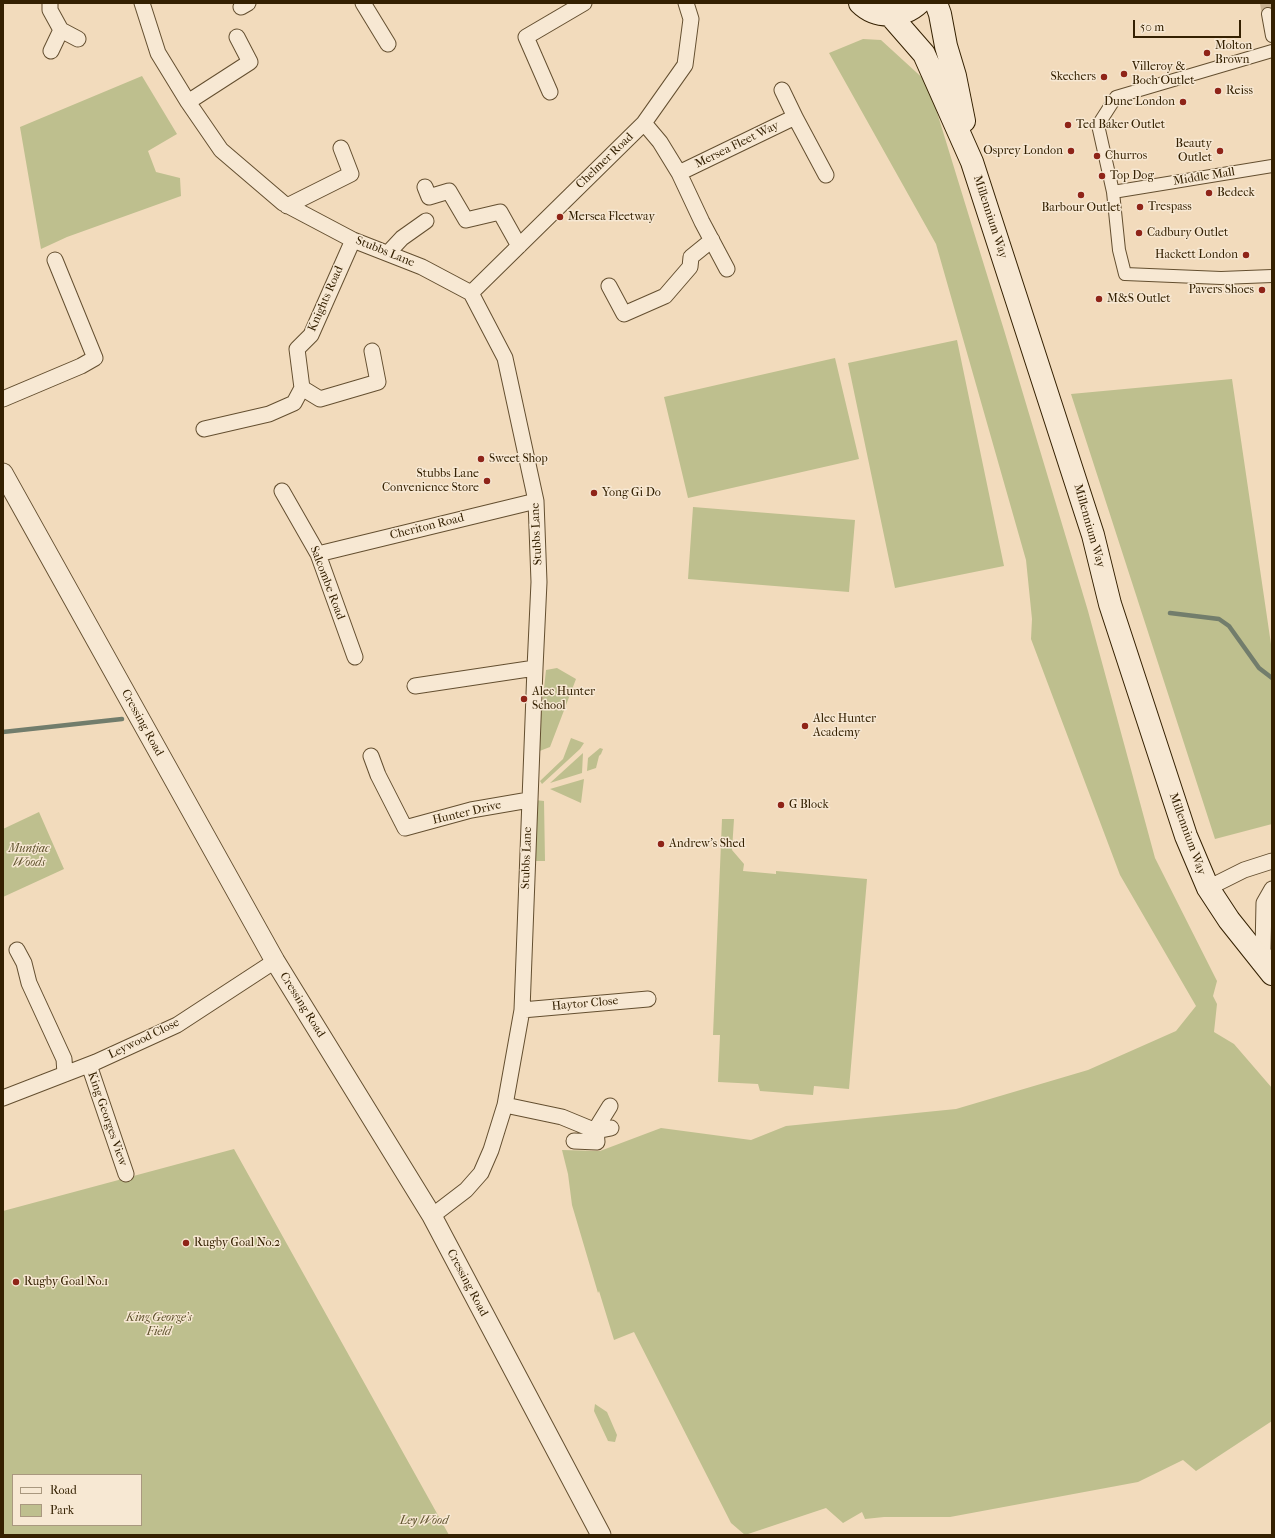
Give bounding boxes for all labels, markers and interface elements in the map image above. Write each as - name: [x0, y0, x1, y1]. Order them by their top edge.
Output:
- scale bar: [1135, 12, 1243, 38]
- text: 50 m: [1140, 20, 1164, 34]
- place label: Molton Brown: [1215, 39, 1252, 67]
- marker: Molton Brown: [1202, 48, 1212, 58]
- place label: Villeroy & Boch Outlet: [1132, 60, 1194, 88]
- marker: Villeroy & Boch Outlet: [1119, 69, 1129, 79]
- place label: Skechers: [1050, 70, 1096, 84]
- marker: Skechers: [1099, 72, 1109, 82]
- place label: Reiss: [1226, 84, 1253, 98]
- marker: Reiss: [1213, 86, 1223, 96]
- place label: Dune London: [1104, 95, 1175, 109]
- marker: Dune London: [1178, 97, 1188, 107]
- street label: Mersea Fleet Way: [693, 118, 781, 172]
- place label: Ted Baker Outlet: [1076, 118, 1165, 132]
- marker: Ted Baker Outlet: [1063, 120, 1073, 130]
- street label: Chelmer Road: [573, 130, 637, 192]
- place label: Beauty Outlet: [1175, 137, 1212, 165]
- place label: Osprey London: [983, 144, 1063, 158]
- marker: Osprey London: [1066, 146, 1076, 156]
- marker: Beauty Outlet: [1215, 146, 1225, 156]
- place label: Churros: [1105, 149, 1147, 163]
- marker: Churros: [1092, 151, 1102, 161]
- street label: Middle Mall: [1172, 165, 1236, 189]
- place label: Top Dog: [1110, 169, 1154, 183]
- marker: Top Dog: [1097, 171, 1107, 181]
- street label: Millennium Way: [970, 174, 1010, 260]
- place label: Bedeck: [1217, 186, 1255, 200]
- marker: Bedeck: [1204, 188, 1214, 198]
- marker: Barbour Outlet: [1076, 190, 1086, 200]
- place label: Trespass: [1148, 200, 1192, 214]
- place label: Barbour Outlet: [1041, 201, 1121, 215]
- marker: Trespass: [1135, 202, 1145, 212]
- place label: Mersea Fleetway: [568, 210, 655, 224]
- marker: Mersea Fleetway: [555, 212, 565, 222]
- place label: Cadbury Outlet: [1147, 226, 1228, 240]
- marker: Cadbury Outlet: [1134, 228, 1144, 238]
- street label: Stubbs Lane: [353, 234, 417, 270]
- place label: Hackett London: [1155, 248, 1238, 262]
- marker: Hackett London: [1241, 250, 1251, 260]
- street label: Knights Road: [305, 264, 347, 334]
- place label: Pavers Shoes: [1188, 283, 1254, 297]
- marker: Pavers Shoes: [1257, 285, 1267, 295]
- place label: M&S Outlet: [1107, 292, 1171, 306]
- marker: M&S Outlet: [1094, 294, 1104, 304]
- place label: Sweet Shop: [489, 452, 548, 466]
- marker: Sweet Shop: [476, 454, 486, 464]
- place label: Stubbs Lane Convenience Store: [382, 467, 479, 495]
- marker: Stubbs Lane Convenience Store: [482, 476, 492, 486]
- street label: Millennium Way: [1070, 482, 1108, 570]
- place label: Yong Gi Do: [602, 486, 661, 500]
- marker: Yong Gi Do: [589, 488, 599, 498]
- street label: Stubbs Lane: [528, 502, 546, 566]
- street label: Cheriton Road: [388, 511, 466, 543]
- street label: Salcombe Road: [306, 544, 348, 622]
- place label: Alec Hunter School: [532, 685, 595, 713]
- street label: Cressing Road: [118, 687, 166, 759]
- marker: Alec Hunter School: [519, 694, 529, 704]
- place label: Alec Hunter Academy: [813, 712, 876, 740]
- marker: Alec Hunter Academy: [800, 721, 810, 731]
- street label: Millennium Way: [1165, 791, 1209, 877]
- street label: Hunter Drive: [431, 798, 503, 828]
- place label: G Block: [789, 798, 829, 812]
- marker: G Block: [776, 800, 786, 810]
- street label: Stubbs Lane: [519, 827, 535, 889]
- place label: Andrew's Shed: [669, 837, 745, 851]
- marker: Andrew's Shed: [656, 839, 666, 849]
- park label: Muntjac Woods: [8, 842, 50, 870]
- street label: Cressing Road: [276, 970, 328, 1040]
- street label: Haytor Close: [551, 994, 619, 1014]
- street label: Leywood Close: [106, 1016, 182, 1062]
- street label: King Georges View: [84, 1070, 130, 1168]
- place label: Rugby Goal No.2: [194, 1236, 280, 1250]
- marker: Rugby Goal No.2: [181, 1238, 191, 1248]
- street label: Cressing Road: [443, 1247, 491, 1319]
- place label: Rugby Goal No.1: [24, 1275, 108, 1289]
- marker: Rugby Goal No.1: [11, 1277, 21, 1287]
- park label: King George's Field: [126, 1311, 192, 1339]
- legend: [12, 1474, 142, 1526]
- text: Road: [50, 1483, 77, 1497]
- text: Park: [50, 1503, 74, 1517]
- park label: Ley Wood: [400, 1514, 448, 1528]

